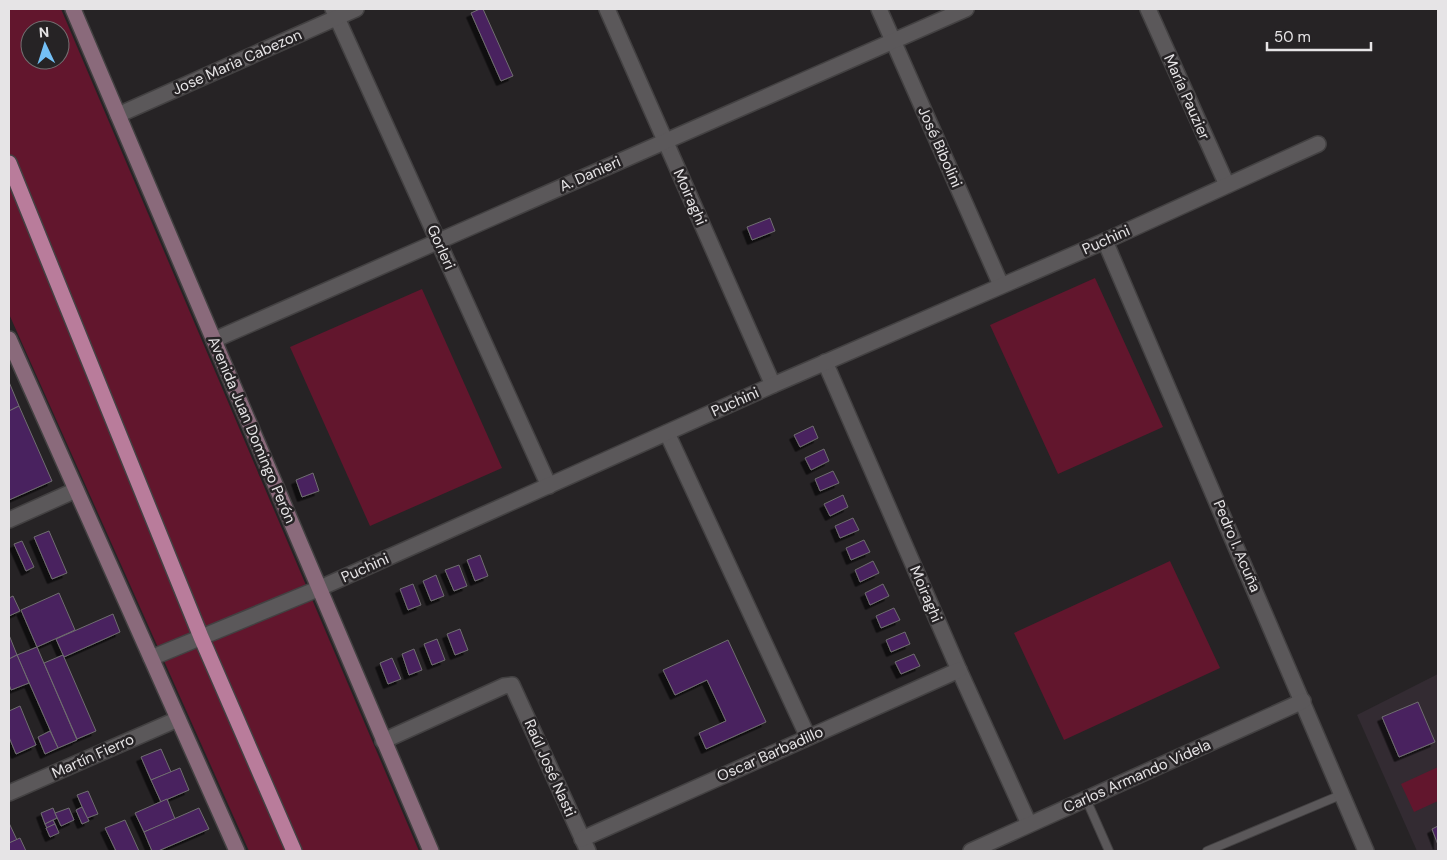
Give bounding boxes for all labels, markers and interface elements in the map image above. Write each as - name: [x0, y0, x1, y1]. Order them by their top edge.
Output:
- north arrow: [20, 20, 70, 70]
- scale bar: [1267, 20, 1371, 52]
- text: N: [38, 23, 50, 41]
- street label: Jose Maria Cabezon: [169, 24, 305, 100]
- text: 50 m: [1274, 27, 1311, 47]
- street label: María Pauzier: [1159, 51, 1215, 143]
- street label: José Bibolini: [913, 103, 967, 191]
- street label: A. Danieri: [556, 152, 624, 196]
- street label: Moiraghi: [669, 166, 711, 228]
- street label: Puchini: [1079, 221, 1133, 259]
- street label: Gorleri: [422, 222, 460, 272]
- street label: Avenida Juan Domingo Perón: [203, 333, 301, 527]
- street label: Puchini: [708, 383, 762, 421]
- street label: Pedro I. Acuña: [1209, 497, 1265, 595]
- street label: Puchini: [338, 549, 392, 587]
- street label: Moiraghi: [905, 563, 947, 625]
- street label: Raúl José Nasti: [520, 716, 580, 820]
- street label: Oscar Barbadillo: [714, 722, 826, 786]
- street label: Martín Fierro: [49, 729, 137, 783]
- street label: Carlos Armando Videla: [1060, 734, 1214, 818]

